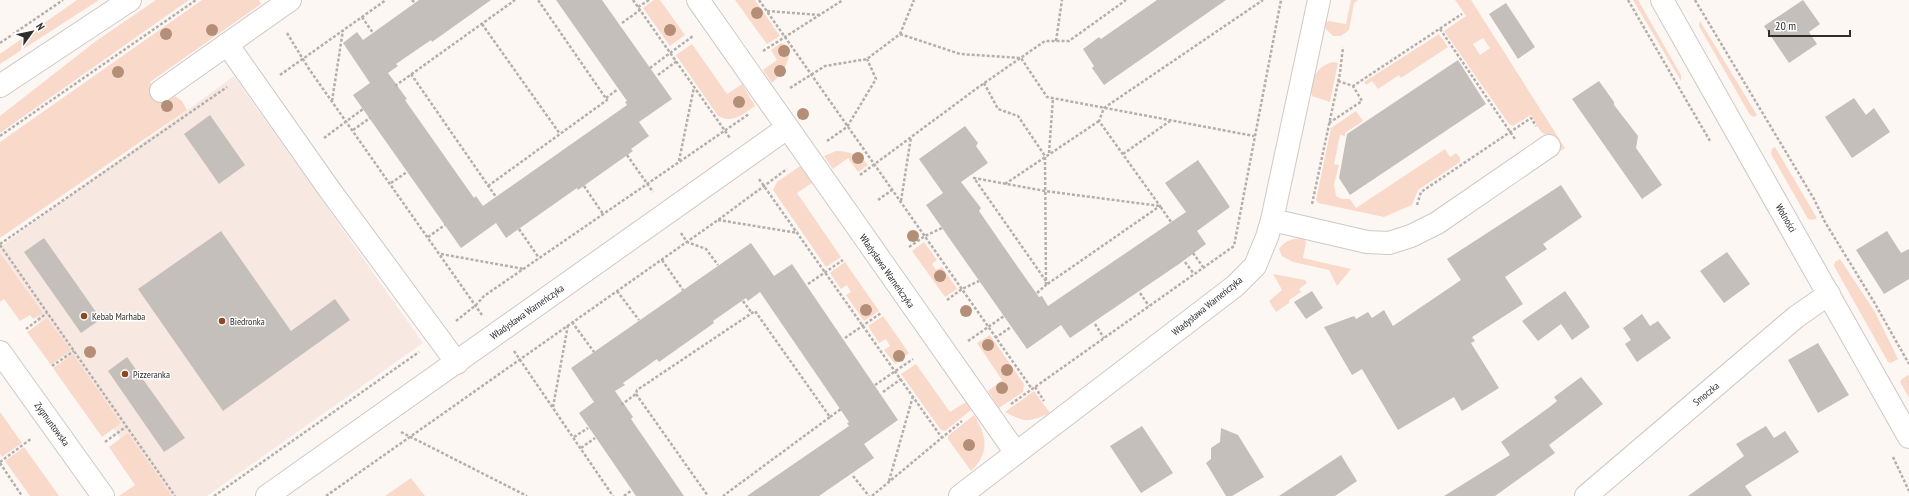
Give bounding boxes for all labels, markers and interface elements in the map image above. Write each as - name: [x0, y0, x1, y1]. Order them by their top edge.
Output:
- north arrow: [12, 12, 52, 52]
- scale bar: [1769, 12, 1850, 38]
- text: 20 m: [1775, 18, 1796, 33]
- text: N: [33, 20, 48, 33]
- street label: Wolności: [1773, 201, 1799, 235]
- street label: Władysława Warneńczyka: [857, 231, 917, 311]
- street label: Władysława Warneńczyka: [1169, 273, 1245, 339]
- street label: Władysława Warneńczyka: [487, 282, 567, 342]
- place label: Kebab Marhaba: [92, 310, 145, 323]
- marker: Kebab Marhaba: [79, 311, 89, 321]
- place label: Biedronka: [230, 315, 265, 328]
- marker: Biedronka: [217, 316, 227, 326]
- place label: Pizzeranka: [133, 368, 170, 381]
- marker: Pizzeranka: [120, 369, 130, 379]
- street label: Smoczka: [1690, 379, 1722, 409]
- street label: Zygmuntowska: [32, 399, 72, 449]

